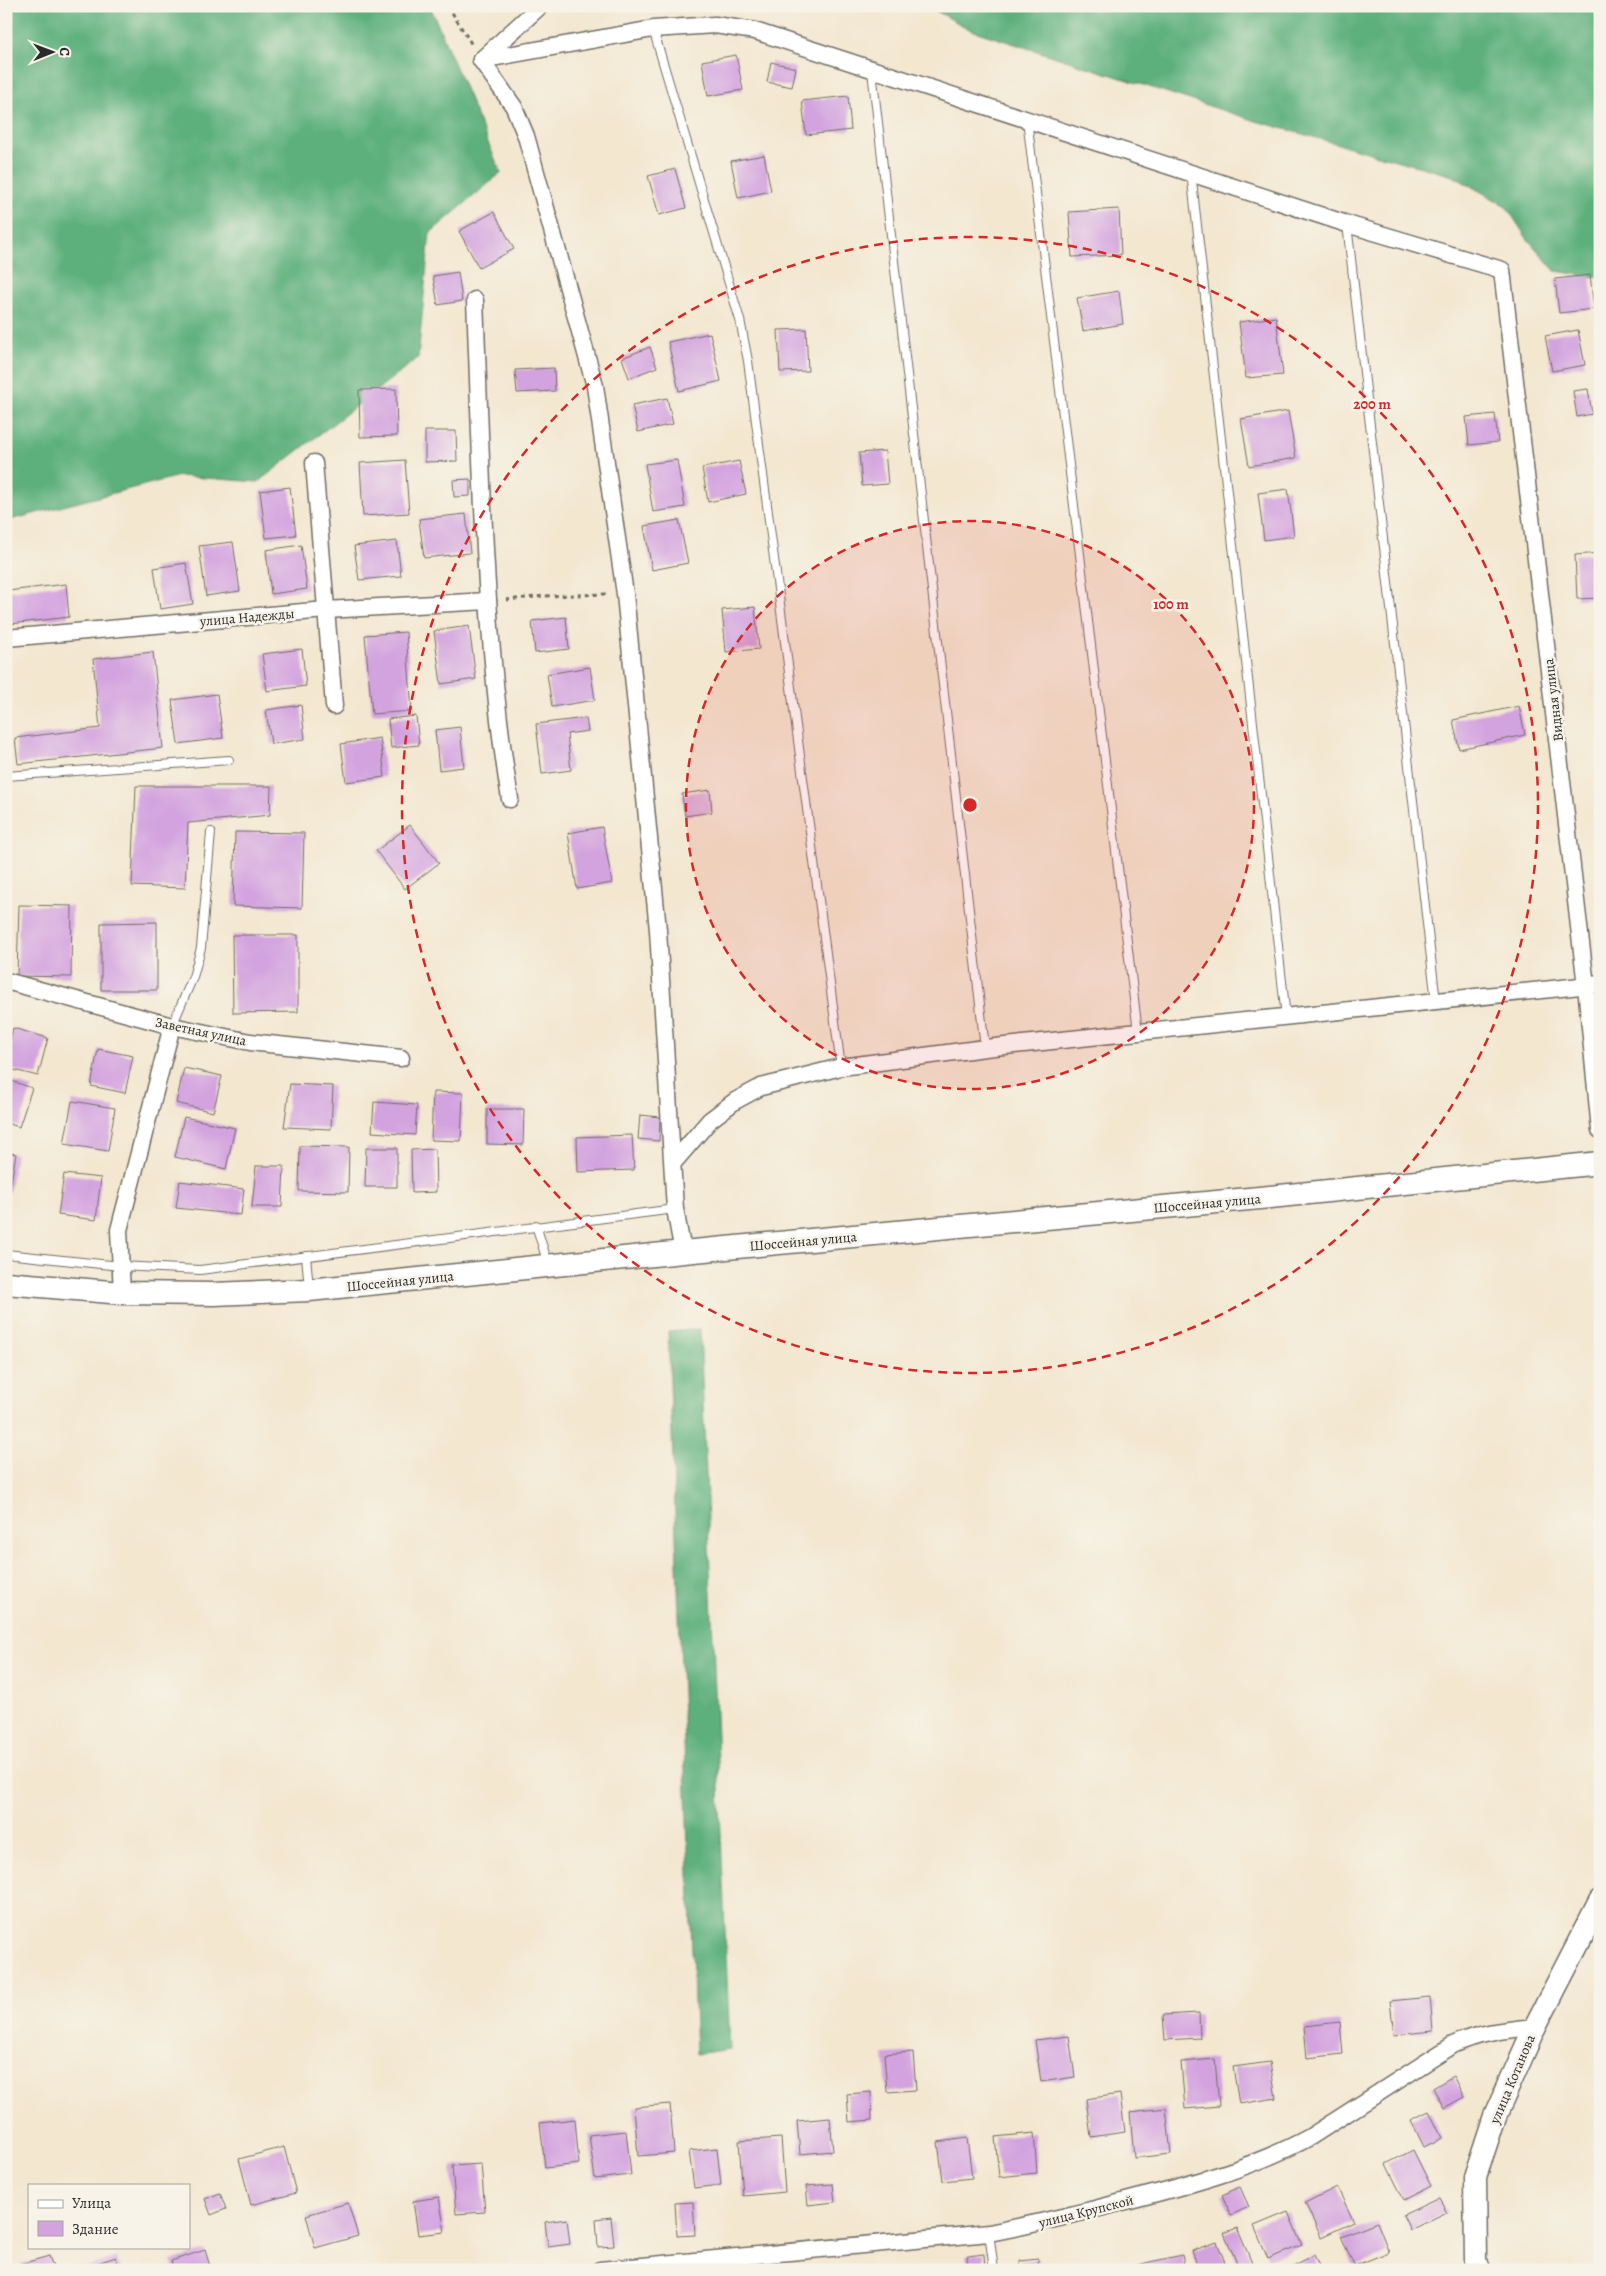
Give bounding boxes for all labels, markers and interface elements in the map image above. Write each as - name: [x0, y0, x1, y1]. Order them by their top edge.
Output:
- north arrow: [28, 28, 78, 78]
- text: С: [55, 47, 74, 57]
- text: 200 m: [1353, 394, 1391, 414]
- text: 100 m: [1153, 594, 1189, 614]
- street label: улица Надежды: [198, 604, 295, 631]
- street label: Видная улица: [1539, 657, 1568, 742]
- centre of rings: [961, 796, 979, 814]
- street label: Заветная улица: [153, 1013, 249, 1051]
- street label: Шоссейная улица: [1152, 1189, 1262, 1218]
- street label: Шоссейная улица: [748, 1227, 858, 1256]
- street label: Шоссейная улица: [345, 1266, 455, 1297]
- street label: улица Котанова: [1485, 2031, 1540, 2128]
- legend: [28, 2184, 190, 2248]
- street label: улица Крупской: [1036, 2191, 1135, 2233]
- text: Улица: [72, 2193, 111, 2213]
- text: Здание: [72, 2219, 119, 2239]

